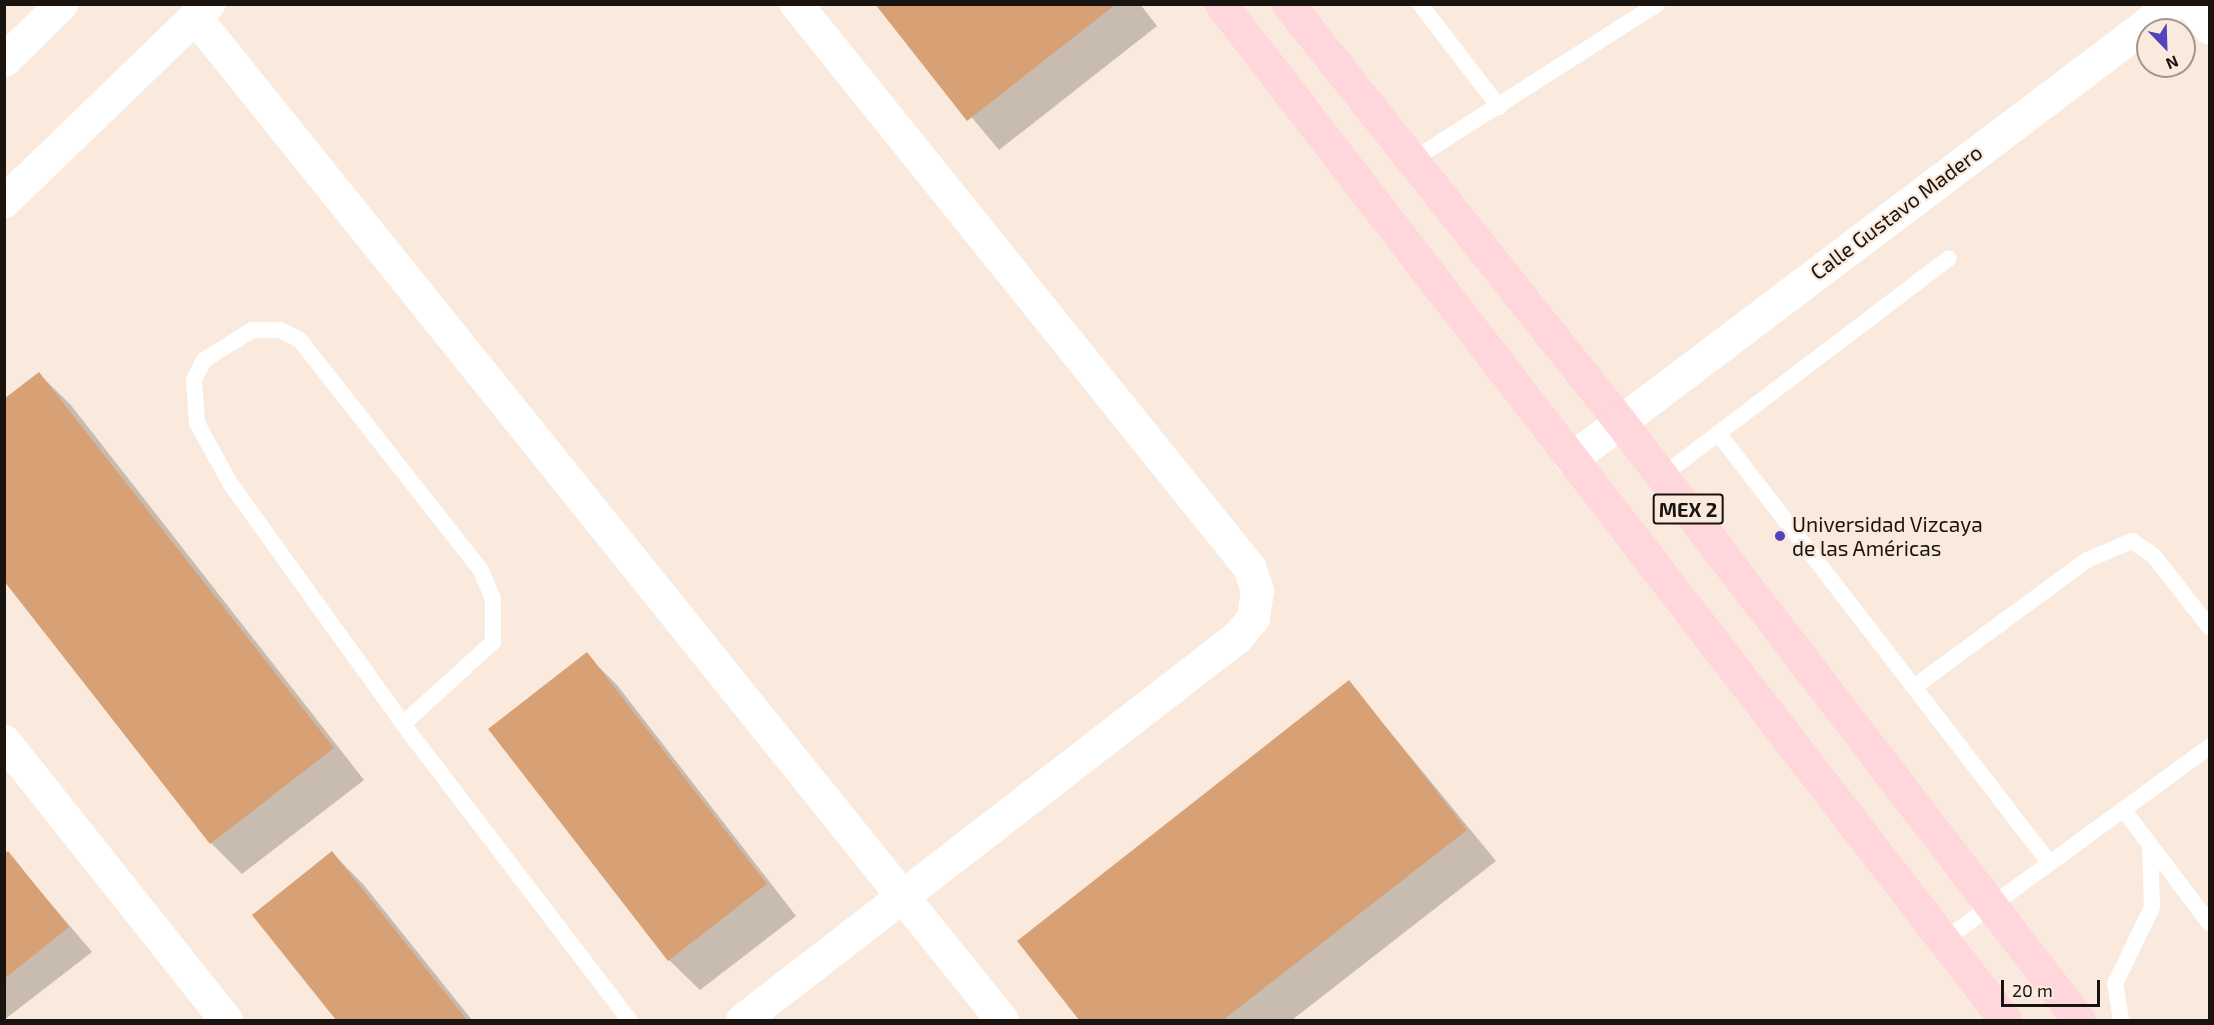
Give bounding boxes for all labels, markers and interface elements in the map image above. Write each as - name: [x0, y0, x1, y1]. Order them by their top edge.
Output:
- north arrow: [2136, 18, 2196, 78]
- text: N: [2163, 52, 2181, 74]
- street label: Calle Gustavo Madero: [1805, 139, 1987, 285]
- road number: MEX 2: [1652, 492, 1724, 526]
- place label: Universidad Vizcaya de las Américas: [1792, 511, 1983, 561]
- marker: Universidad Vizcaya de las Américas: [1773, 529, 1787, 543]
- scale bar: [2004, 968, 2103, 1006]
- text: 20 m: [2012, 979, 2053, 1001]

